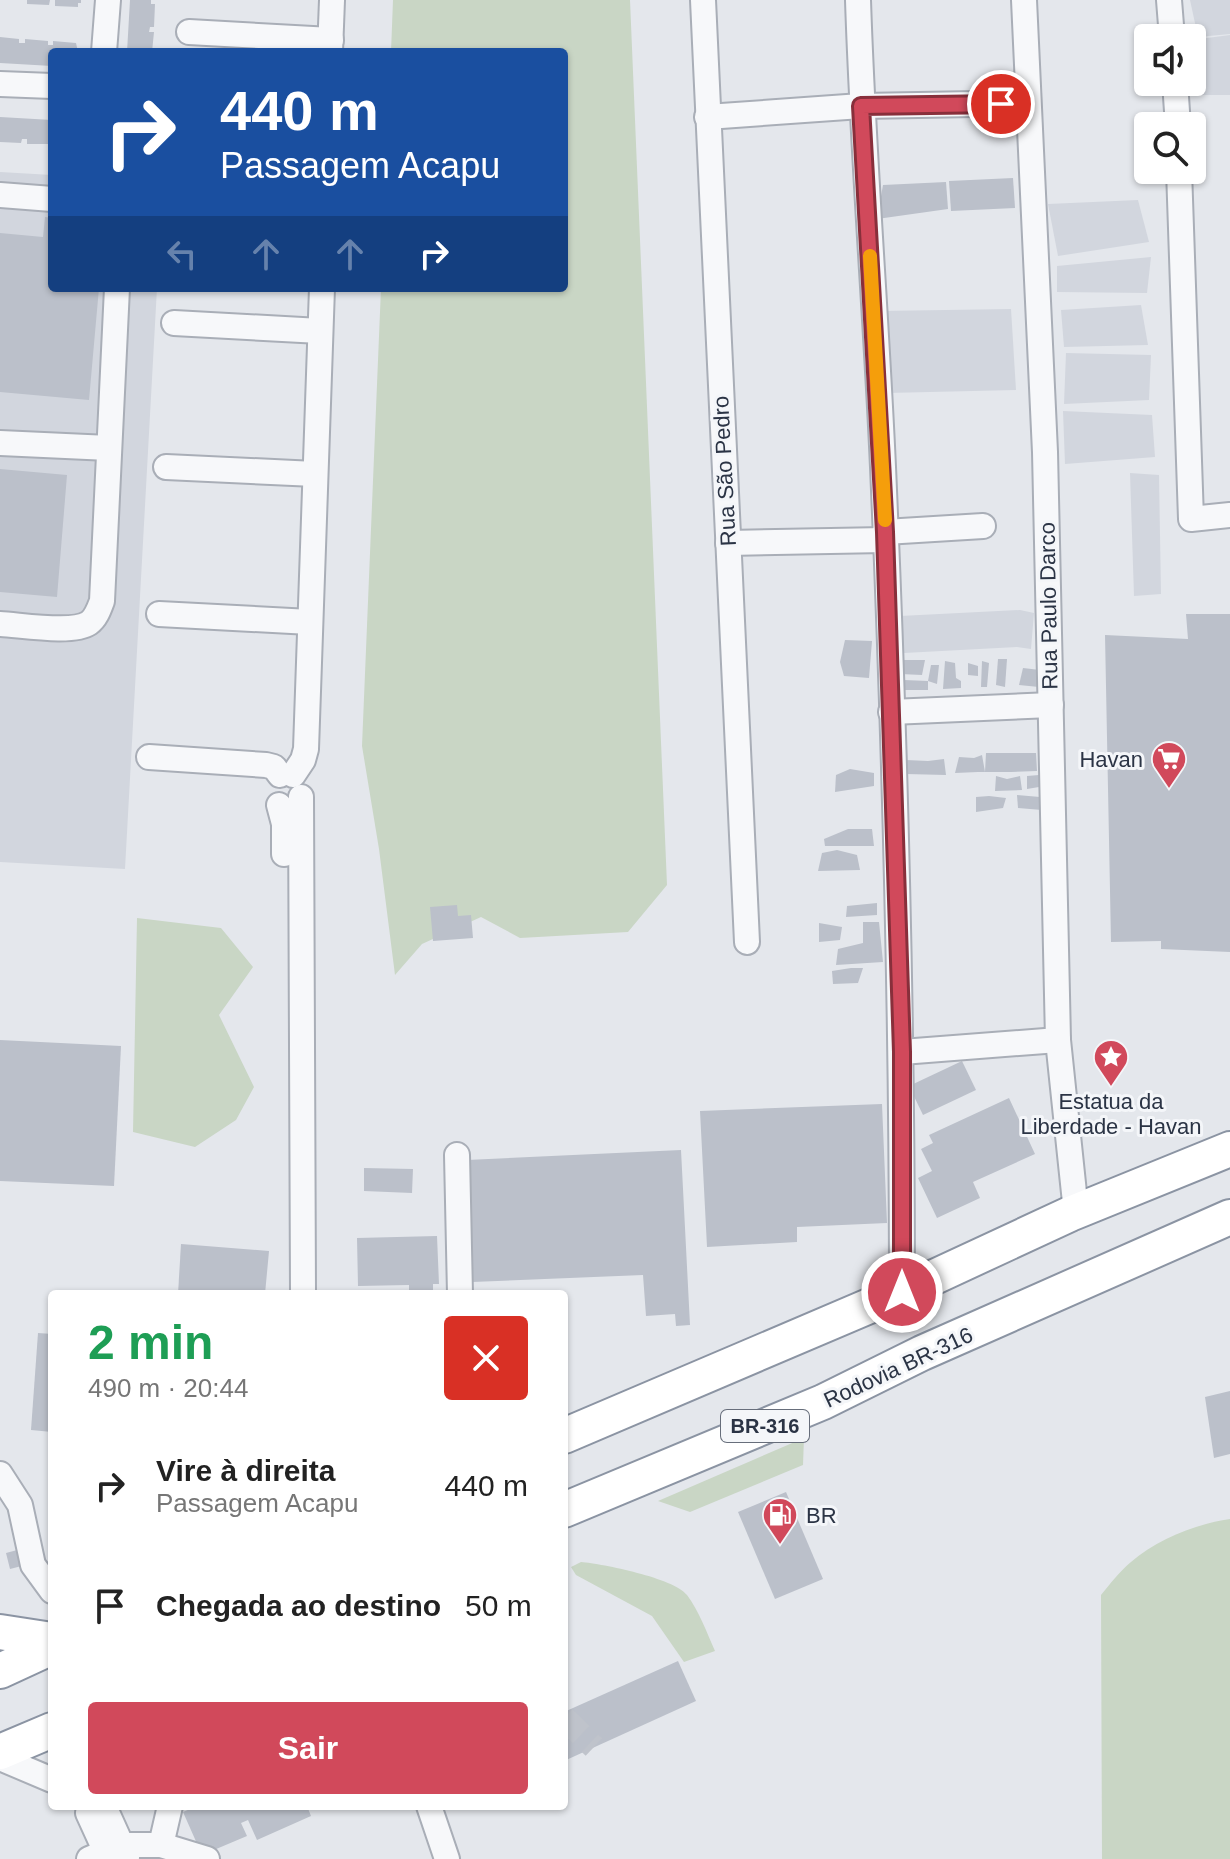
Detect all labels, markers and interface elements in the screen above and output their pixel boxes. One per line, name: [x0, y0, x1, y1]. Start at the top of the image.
map controls: [1134, 24, 1206, 184]
button: sound: [1134, 24, 1206, 96]
pin: [967, 70, 1035, 138]
text: 440 m: [220, 79, 379, 142]
icon: right: [88, 80, 192, 184]
icon: arrive: [979, 82, 1023, 126]
button: search: [1134, 112, 1206, 184]
text: Passagem Acapu: [220, 145, 500, 186]
icon: left: [160, 232, 204, 276]
icon: ahead: [244, 232, 288, 276]
icon: ahead: [328, 232, 372, 276]
icon: right: [412, 232, 456, 276]
street label: Rua São Pedro: [708, 395, 741, 547]
street label: Rua Paulo Darco: [1035, 522, 1062, 690]
supermarket icon: Havan: [1150, 740, 1188, 790]
place label: Havan: [1079, 747, 1143, 772]
place icon: Estatua da Liberdade - Havan: [1092, 1038, 1130, 1088]
place label: Estatua da Liberdade - Havan: [1020, 1089, 1202, 1139]
position arrow: [860, 1250, 944, 1334]
text: 2 min: [88, 1316, 213, 1369]
button: close: [444, 1316, 528, 1400]
street label: Rodovia BR-316: [820, 1322, 977, 1413]
text: 490 m · 20:44: [88, 1373, 248, 1403]
road number: BR-316: [721, 1410, 809, 1442]
text: Vire à direita: [156, 1454, 336, 1487]
icon: right: [88, 1464, 132, 1508]
text: 440 m: [445, 1469, 528, 1502]
text: Passagem Acapu: [156, 1488, 358, 1518]
fuel station icon: BR: [761, 1496, 799, 1546]
place label: BR: [806, 1503, 837, 1528]
icon: arrive: [88, 1584, 132, 1628]
text: Chegada ao destino: [156, 1589, 441, 1622]
text: 50 m: [465, 1589, 532, 1622]
button: Sair: [88, 1702, 528, 1794]

